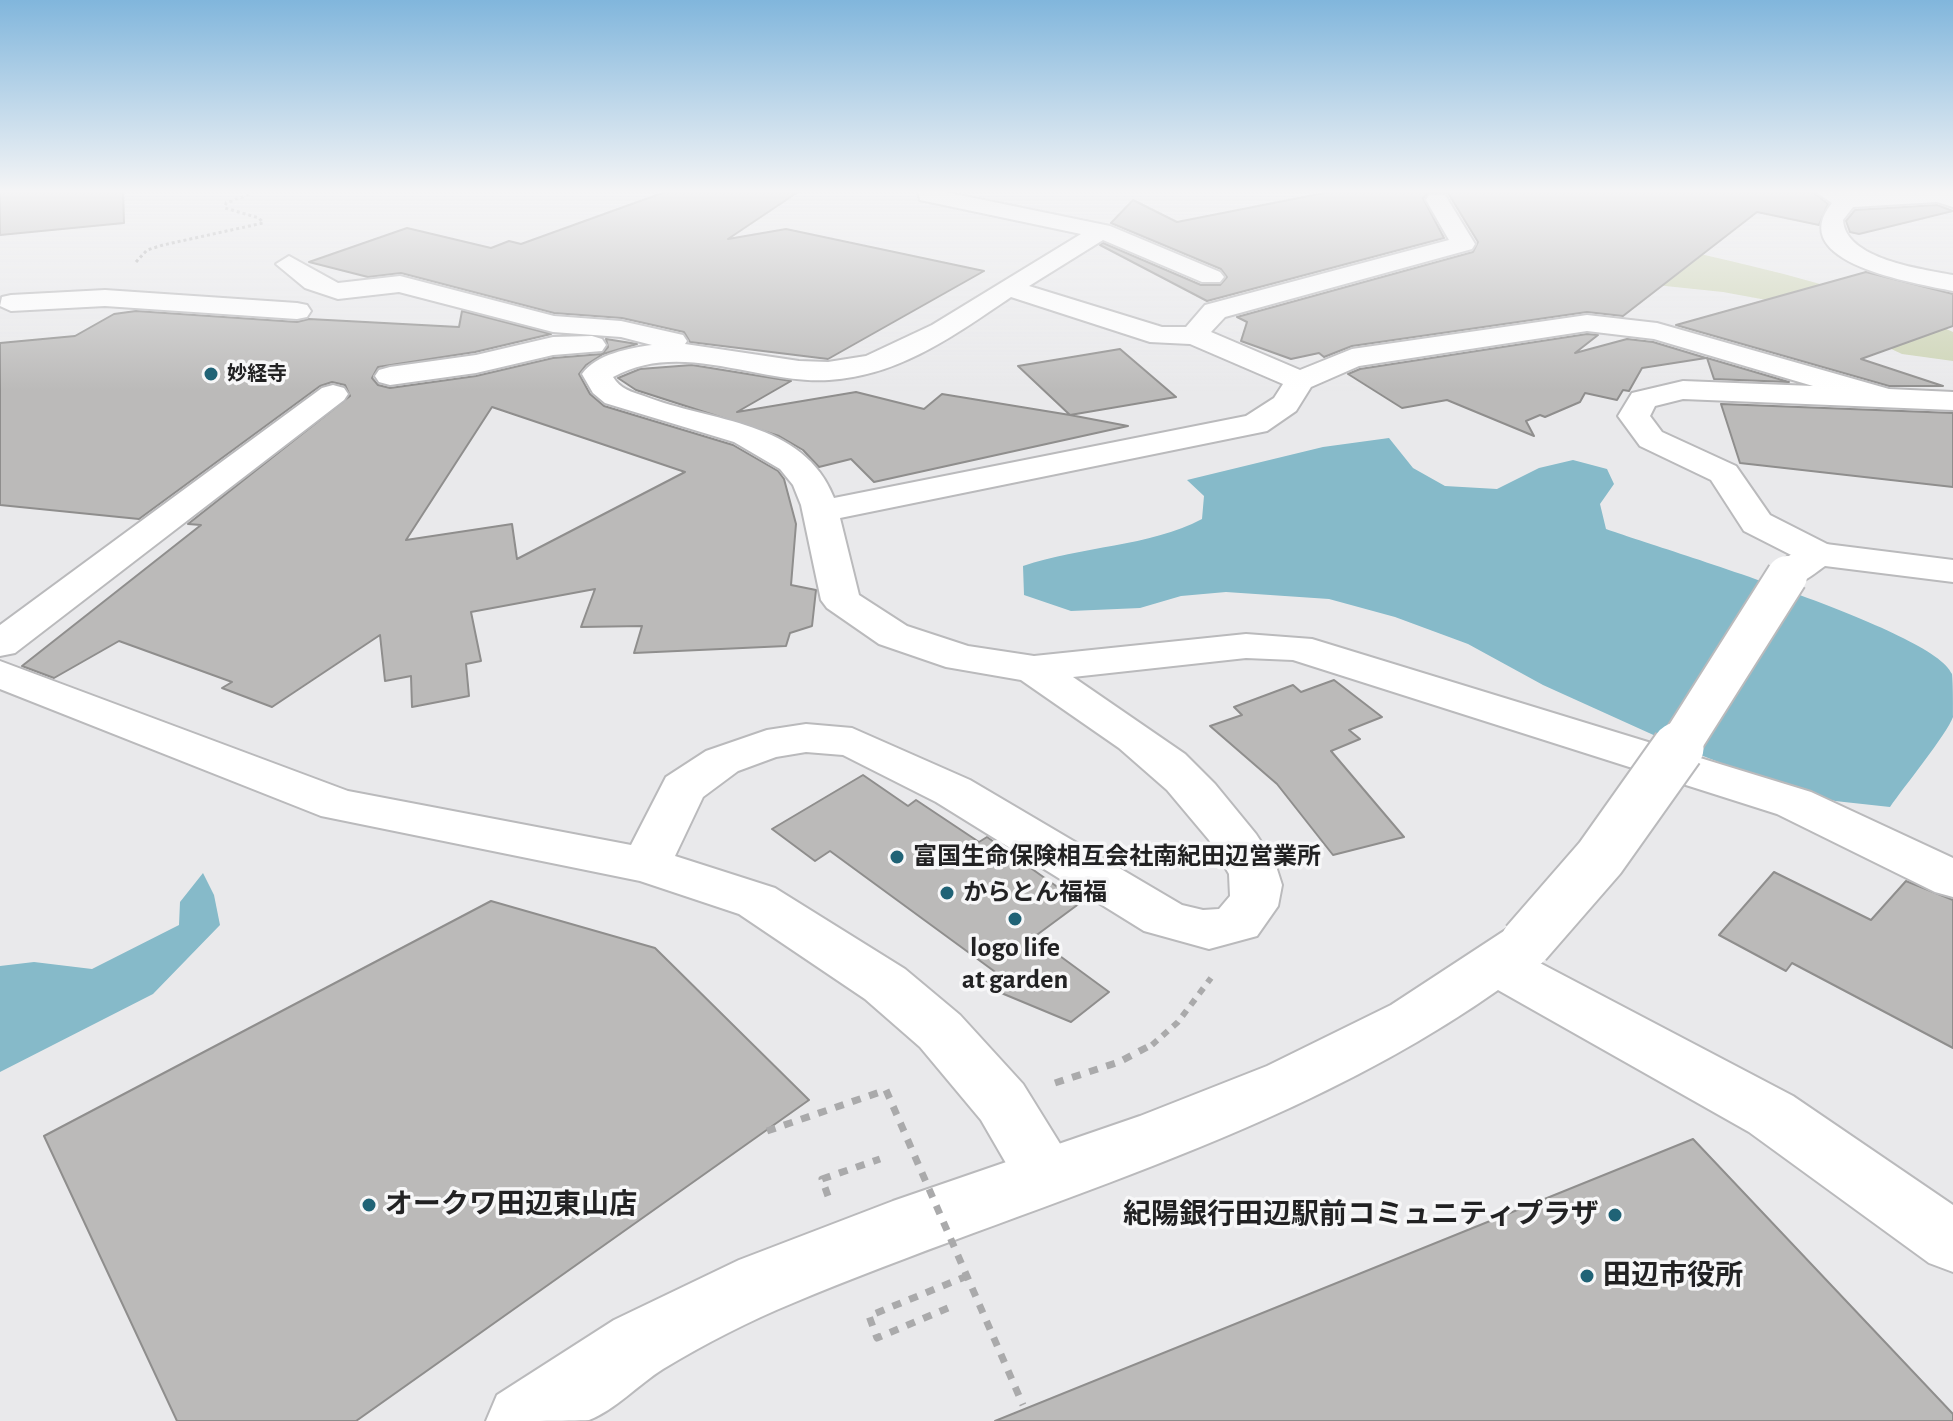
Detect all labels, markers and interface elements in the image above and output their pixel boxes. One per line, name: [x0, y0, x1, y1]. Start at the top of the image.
place label: 妙経寺: [227, 362, 287, 386]
marker: 妙経寺: [202, 365, 220, 383]
place label: 富国生命保険相互会社南紀田辺営業所: [913, 843, 1321, 871]
marker: 富国生命保険相互会社南紀田辺営業所: [888, 848, 906, 866]
place label: からとん福福: [963, 879, 1107, 907]
marker: からとん福福: [938, 884, 956, 902]
marker: logo life at garden: [1006, 910, 1024, 928]
place label: logo life at garden: [962, 931, 1068, 997]
place label: オークワ田辺東山店: [385, 1188, 637, 1222]
marker: オークワ田辺東山店: [360, 1196, 378, 1214]
place label: 紀陽銀行田辺駅前コミュニティプラザ: [1123, 1198, 1599, 1232]
marker: 紀陽銀行田辺駅前コミュニティプラザ: [1606, 1206, 1624, 1224]
place label: 田辺市役所: [1603, 1259, 1743, 1293]
marker: 田辺市役所: [1578, 1267, 1596, 1285]

